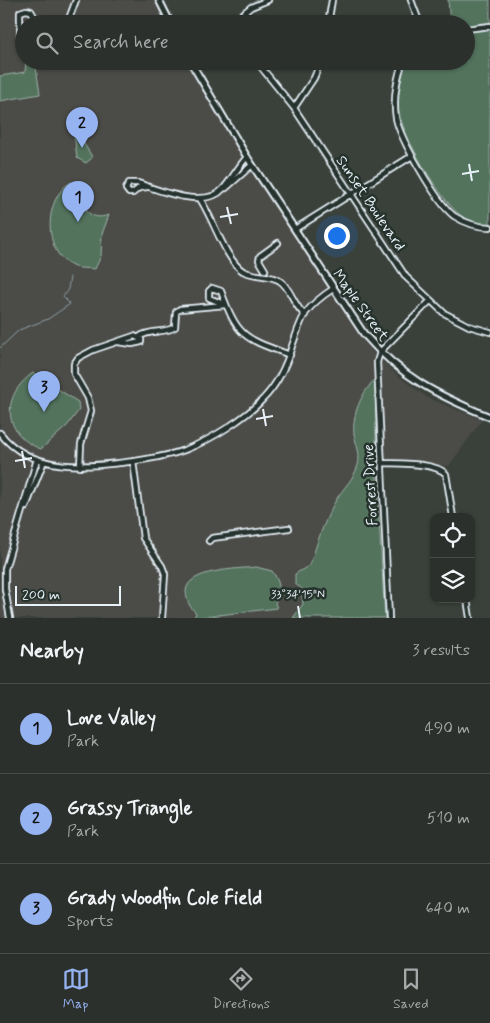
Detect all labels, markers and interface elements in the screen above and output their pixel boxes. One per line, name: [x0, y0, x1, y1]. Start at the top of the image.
search box: [15, 15, 475, 70]
icon: search: [33, 29, 61, 57]
text: Search here: [73, 30, 169, 55]
pin: 2: [66, 107, 98, 148]
street label: Sunset Boulevard: [331, 152, 409, 255]
pin: 1: [62, 181, 94, 222]
your location: [324, 223, 350, 249]
street label: Maple Street: [327, 266, 393, 346]
pin: 3: [28, 371, 60, 412]
street label: Forrest Drive: [359, 443, 383, 526]
map controls: [430, 513, 475, 603]
button: locate: [430, 513, 475, 558]
button: layers: [430, 558, 475, 603]
scale bar: [15, 583, 121, 606]
text: 200 m: [22, 586, 60, 604]
text: 33°34'15"N: [271, 587, 325, 603]
text: Nearby: [20, 637, 84, 665]
text: 3 results: [412, 640, 470, 661]
text: Love Valley: [67, 706, 156, 731]
text: 1: [32, 718, 40, 739]
text: 490 m: [424, 718, 470, 739]
text: Park: [67, 731, 99, 752]
text: Grassy Triangle: [67, 796, 192, 821]
text: 2: [32, 808, 40, 829]
text: 510 m: [427, 808, 470, 829]
text: Park: [67, 821, 99, 842]
text: Grady Woodfin Cole Field: [67, 886, 262, 911]
text: 3: [32, 898, 40, 919]
text: 640 m: [425, 898, 470, 919]
text: Sports: [67, 911, 113, 932]
tab: Map: [62, 965, 90, 1013]
tab: Directions: [213, 965, 270, 1013]
tab: Saved: [393, 965, 428, 1013]

